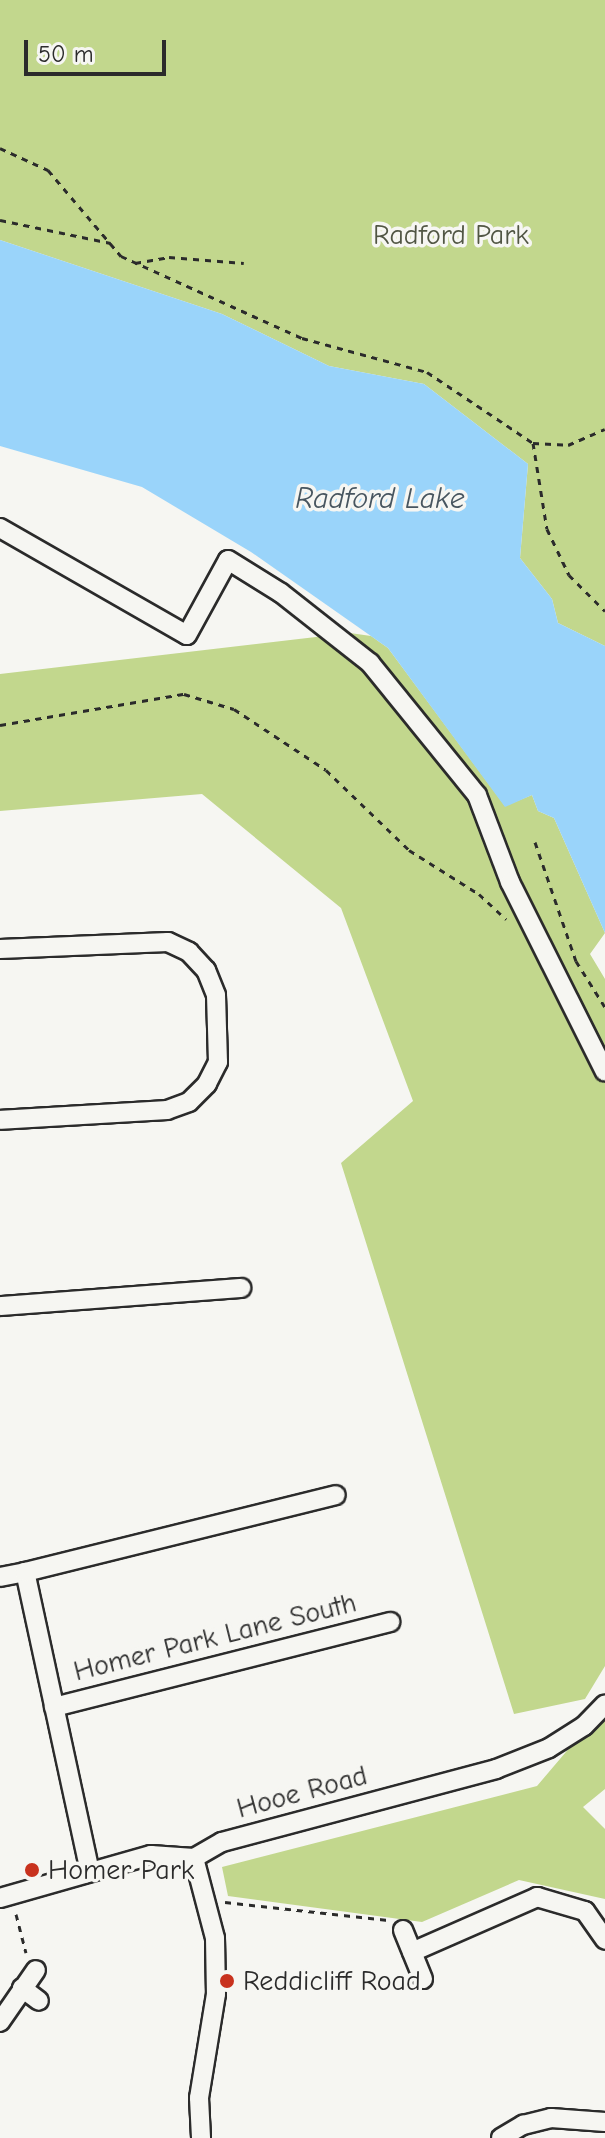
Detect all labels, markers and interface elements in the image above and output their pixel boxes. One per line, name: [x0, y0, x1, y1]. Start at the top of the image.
scale bar: [28, 24, 170, 74]
text: 50 m: [38, 40, 94, 68]
park label: Radford Park: [373, 218, 529, 252]
water label: Radford Lake: [295, 481, 465, 517]
street label: Homer Park Lane South: [70, 1586, 360, 1688]
street label: Hooe Road: [233, 1758, 371, 1826]
place label: Homer Park: [48, 1853, 194, 1887]
marker: Homer Park: [23, 1861, 41, 1879]
place label: Reddicliff Road: [243, 1964, 421, 1998]
marker: Reddicliff Road: [218, 1972, 236, 1990]

